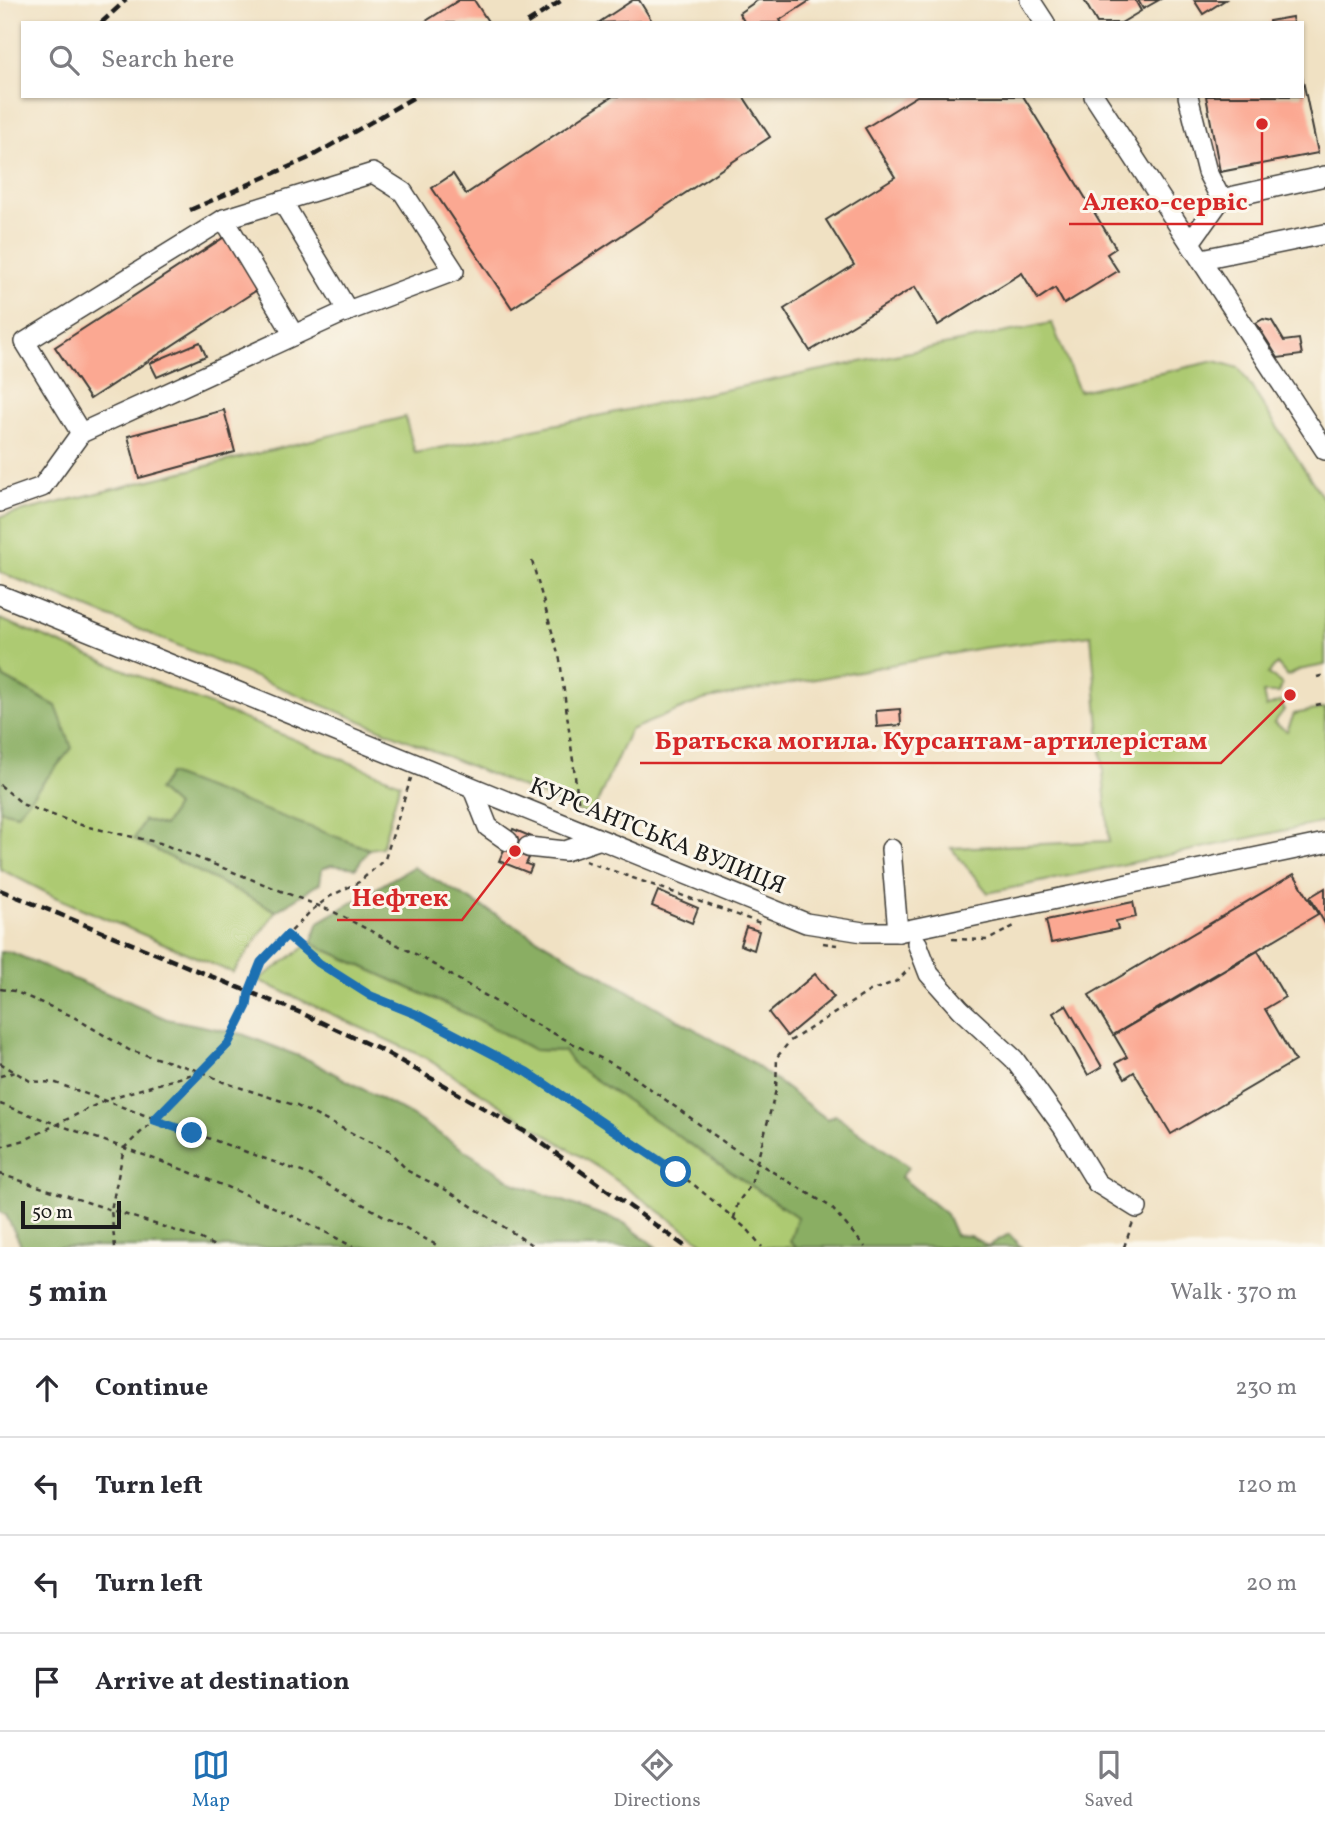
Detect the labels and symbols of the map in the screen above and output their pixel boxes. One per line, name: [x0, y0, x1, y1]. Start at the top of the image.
callout: Алеко-сервіс: [1069, 177, 1262, 224]
text: Алеко-сервіс: [1082, 185, 1248, 221]
callout: Братьска могила. Курсантам-артилерістам: [640, 716, 1221, 763]
text: Братьска могила. Курсантам-артилерістам: [654, 724, 1208, 760]
street label: КУРСАНТСЬКА ВУЛИЦЯ: [524, 770, 790, 904]
callout: Нефтек: [337, 873, 462, 920]
text: Нефтек: [352, 881, 449, 917]
route end: [176, 1117, 207, 1148]
route start: [660, 1156, 691, 1187]
scale bar: [21, 1198, 121, 1230]

